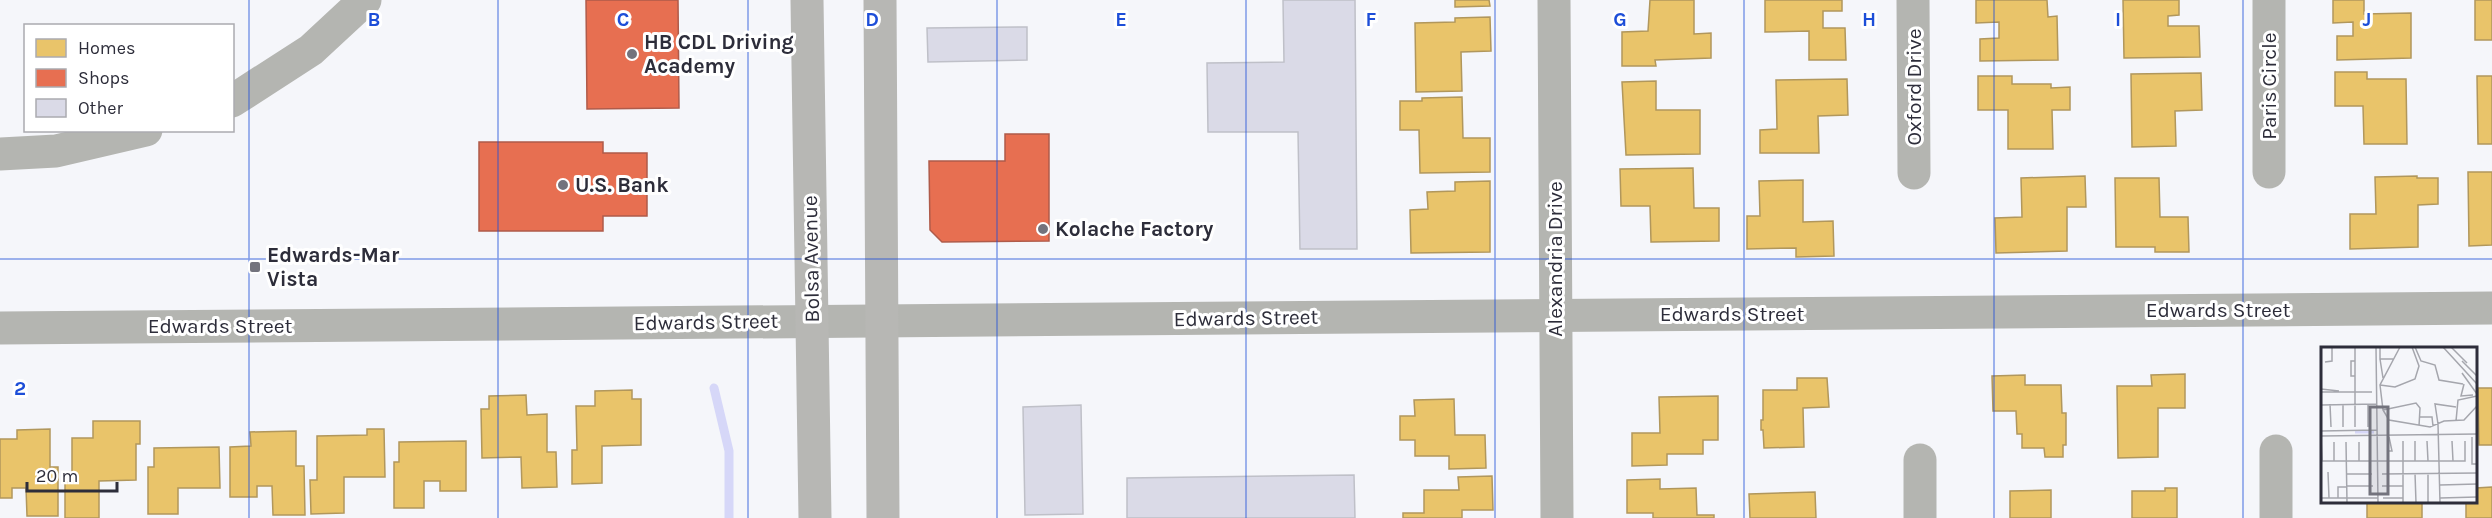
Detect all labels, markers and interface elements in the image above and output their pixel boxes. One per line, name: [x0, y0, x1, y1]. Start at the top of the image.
text: B: [368, 8, 380, 31]
text: C: [617, 8, 629, 31]
text: D: [865, 8, 879, 31]
text: E: [1115, 8, 1127, 31]
text: F: [1366, 8, 1377, 31]
text: G: [1613, 8, 1627, 31]
text: H: [1862, 8, 1876, 31]
text: I: [2115, 8, 2121, 31]
text: J: [2363, 8, 2371, 31]
legend: [24, 24, 234, 132]
street label: Oxford Drive: [1902, 28, 1926, 146]
place label: HB CDL Driving Academy: [644, 30, 794, 78]
street label: Paris Circle: [2257, 32, 2281, 140]
text: Homes: [78, 37, 135, 59]
marker: HB CDL Driving Academy: [625, 47, 639, 61]
text: Shops: [78, 67, 130, 89]
text: Other: [78, 97, 123, 119]
place label: U.S. Bank: [575, 173, 669, 197]
marker: U.S. Bank: [556, 178, 570, 192]
street label: Alexandria Drive: [1543, 181, 1567, 337]
street label: Bolsa Avenue: [798, 195, 824, 323]
place label: Kolache Factory: [1055, 217, 1214, 241]
marker: Kolache Factory: [1036, 222, 1050, 236]
place label: Edwards-Mar Vista: [267, 243, 400, 291]
marker: Edwards-Mar Vista: [248, 260, 262, 274]
street label: Edwards Street: [2146, 298, 2290, 322]
street label: Edwards Street: [1660, 302, 1804, 326]
street label: Edwards Street: [1173, 305, 1319, 331]
street label: Edwards Street: [633, 309, 779, 335]
street label: Edwards Street: [148, 314, 292, 338]
inset map: [2321, 347, 2477, 503]
text: 2: [14, 377, 26, 400]
scale bar: [27, 455, 117, 493]
text: 20 m: [36, 465, 78, 487]

